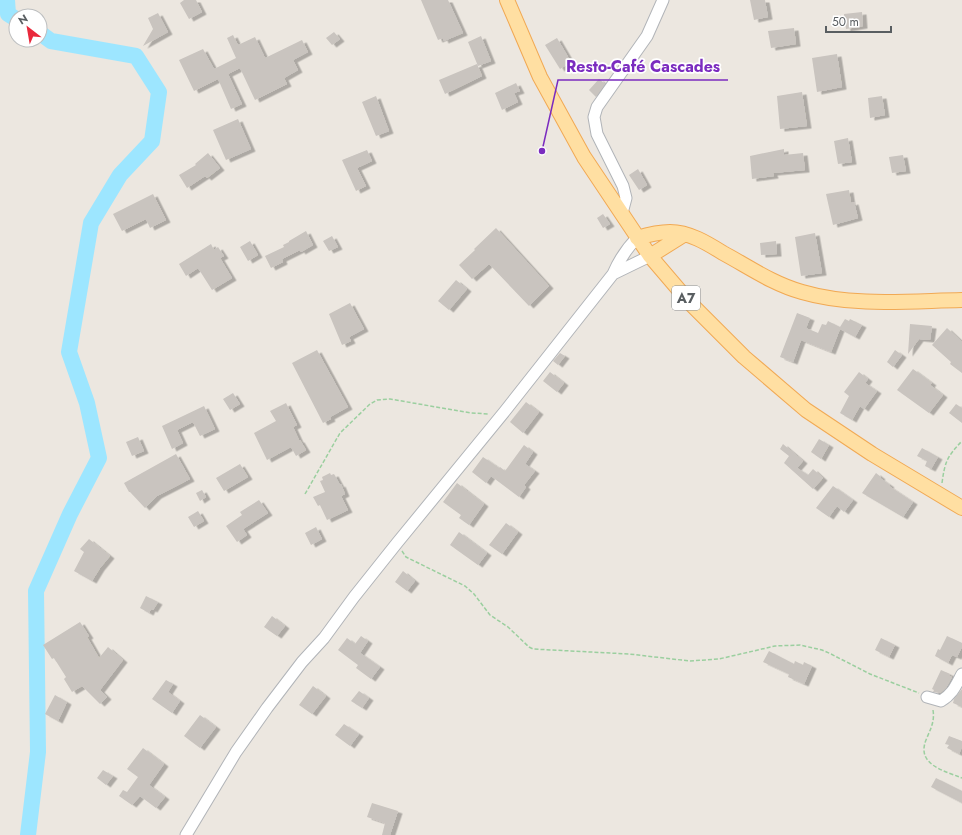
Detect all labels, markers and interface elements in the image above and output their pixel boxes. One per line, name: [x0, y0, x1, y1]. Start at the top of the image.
north arrow: [8, 8, 48, 48]
scale bar: [826, 8, 891, 34]
text: N: [15, 10, 31, 29]
text: 50 m: [832, 13, 859, 31]
callout: Resto-Café Cascades: [558, 52, 728, 80]
text: Resto-Café Cascades: [566, 55, 720, 78]
road number: A7: [672, 286, 700, 310]

